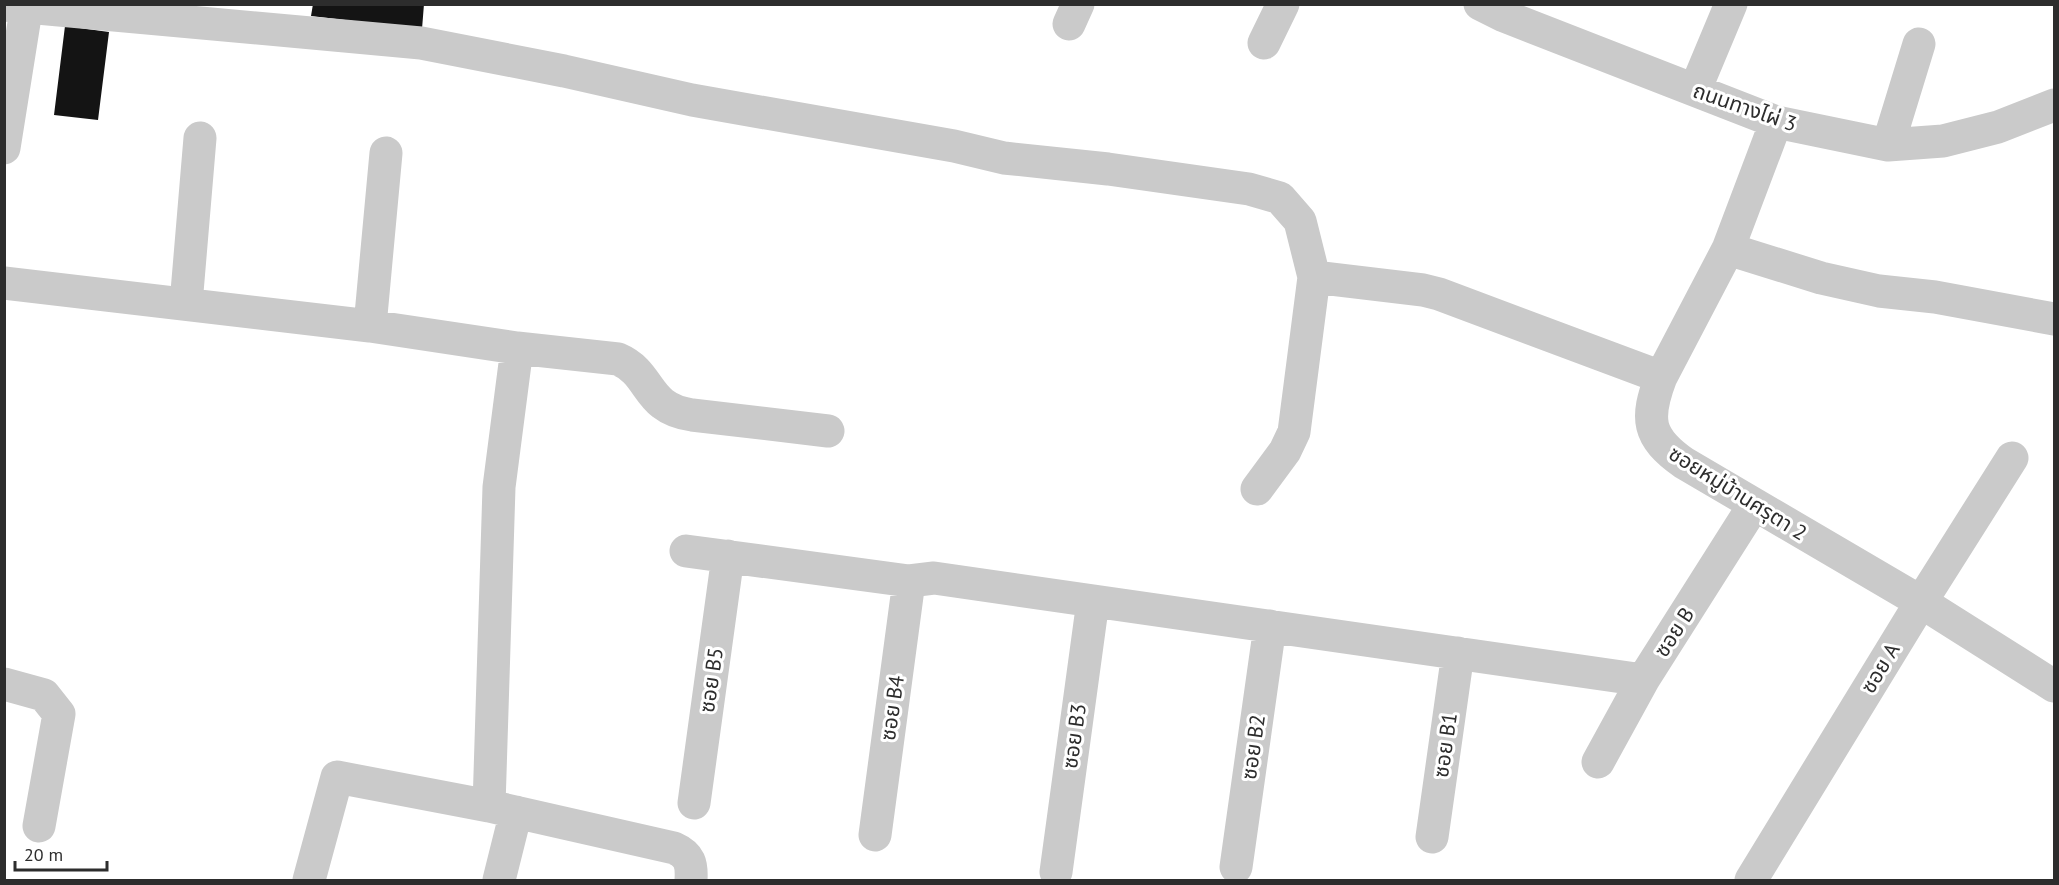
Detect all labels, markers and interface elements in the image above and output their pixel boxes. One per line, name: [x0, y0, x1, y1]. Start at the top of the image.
street label: ถนนทางไผ่ 3: [1690, 77, 1800, 137]
street label: ซอยหมู่บ้านศรุตา 2: [1664, 440, 1812, 546]
street label: ซอย B: [1648, 602, 1700, 662]
street label: ซอย A: [1854, 637, 1906, 698]
street label: ซอย B5: [693, 646, 729, 714]
street label: ซอย B4: [874, 674, 910, 742]
street label: ซอย B3: [1056, 702, 1092, 770]
street label: ซอย B1: [1427, 711, 1463, 779]
street label: ซอย B2: [1235, 713, 1271, 781]
scale bar: [15, 834, 106, 872]
text: 20 m: [24, 843, 63, 866]

